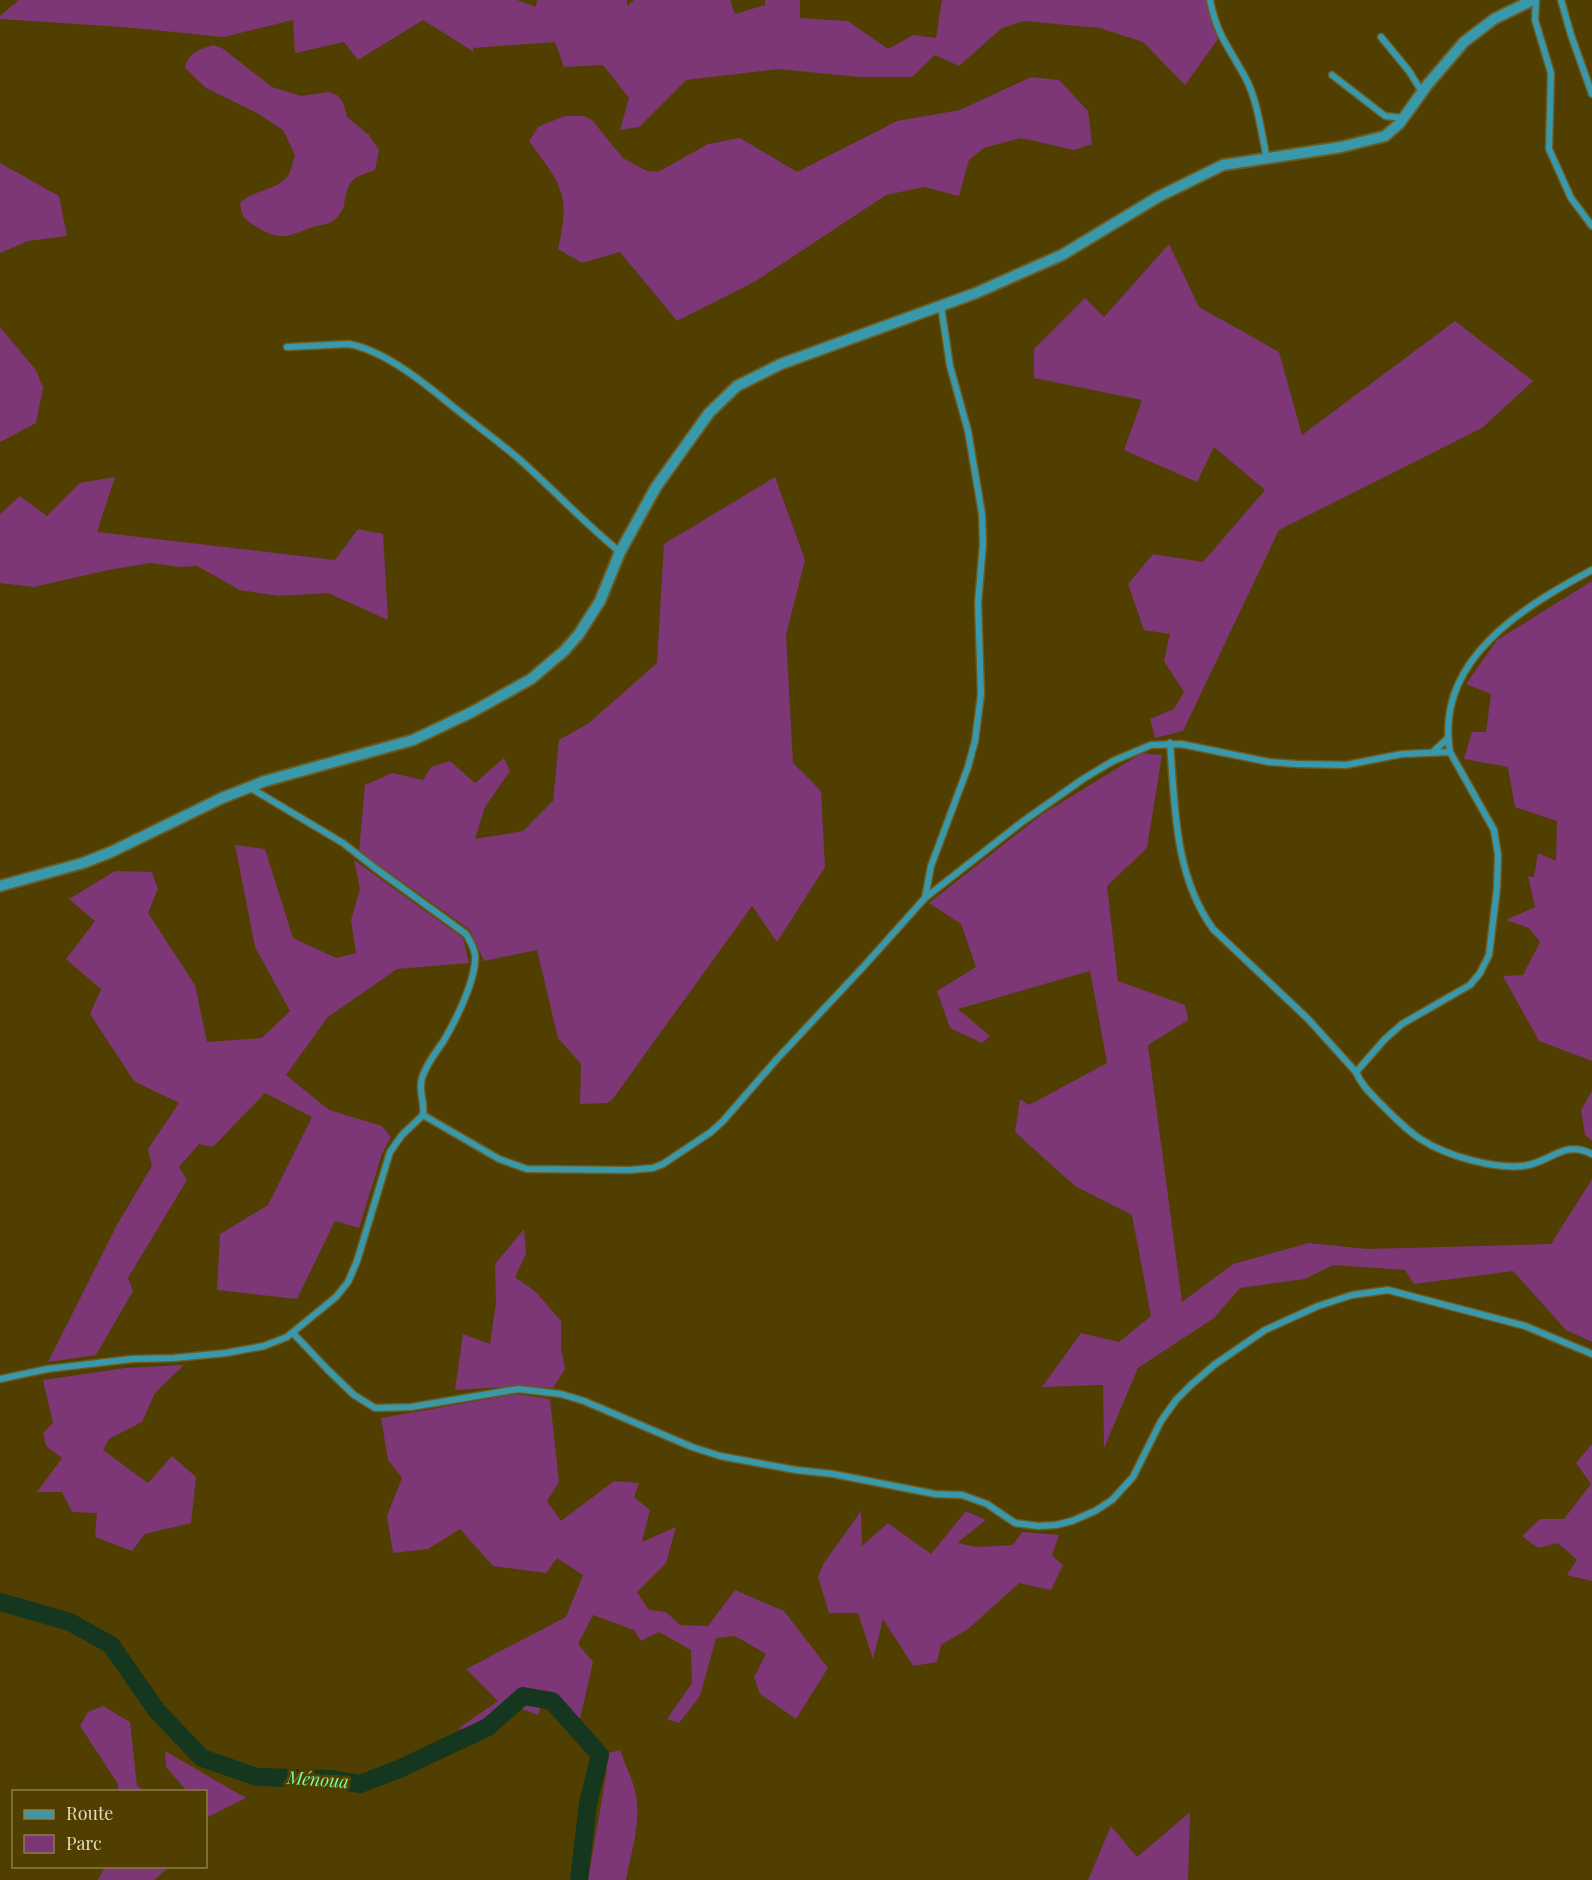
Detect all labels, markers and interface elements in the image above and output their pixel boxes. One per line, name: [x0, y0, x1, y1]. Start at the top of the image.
water label: Ménoua: [285, 1765, 350, 1793]
legend: [12, 1790, 207, 1868]
text: Route: [66, 1801, 113, 1825]
text: Parc: [66, 1831, 102, 1855]

